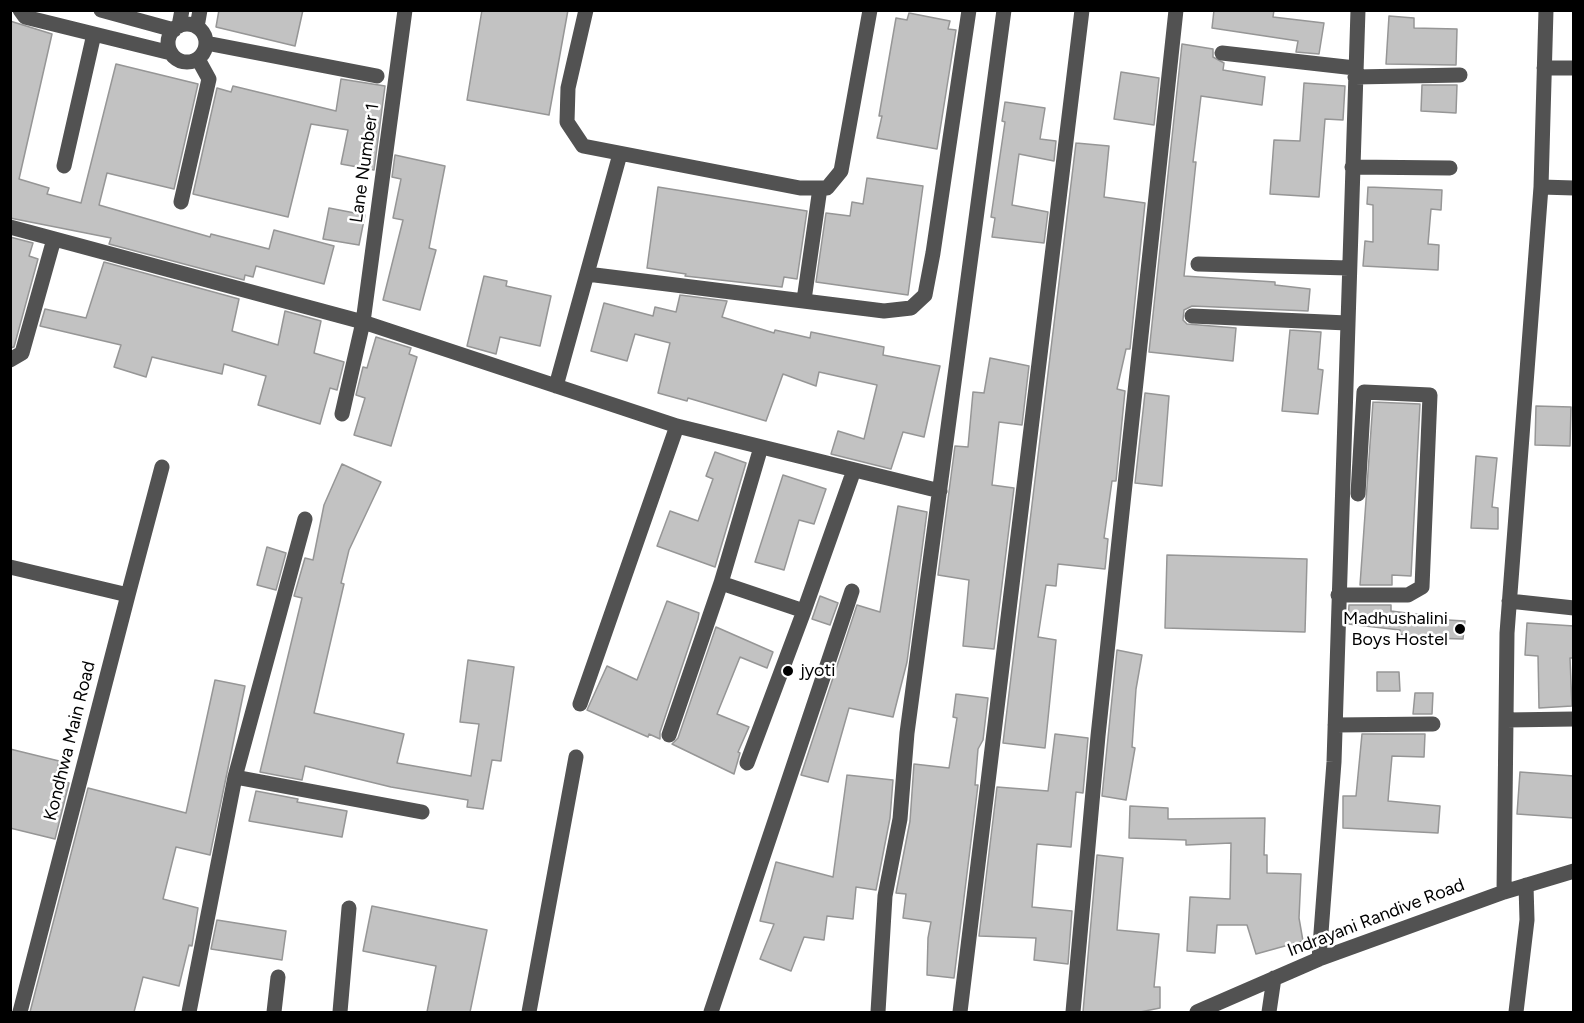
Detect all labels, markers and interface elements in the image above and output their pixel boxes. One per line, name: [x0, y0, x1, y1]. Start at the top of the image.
street label: Lane Number 1: [346, 102, 384, 224]
place label: Madhushalini Boys Hostel: [1343, 608, 1448, 650]
marker: Madhushalini Boys Hostel: [1453, 622, 1467, 636]
street label: Kondhwa Main Road: [40, 659, 100, 823]
place label: jyoti: [800, 660, 836, 682]
marker: jyoti: [781, 664, 795, 678]
street label: Indrayani Randive Road: [1284, 874, 1468, 962]

